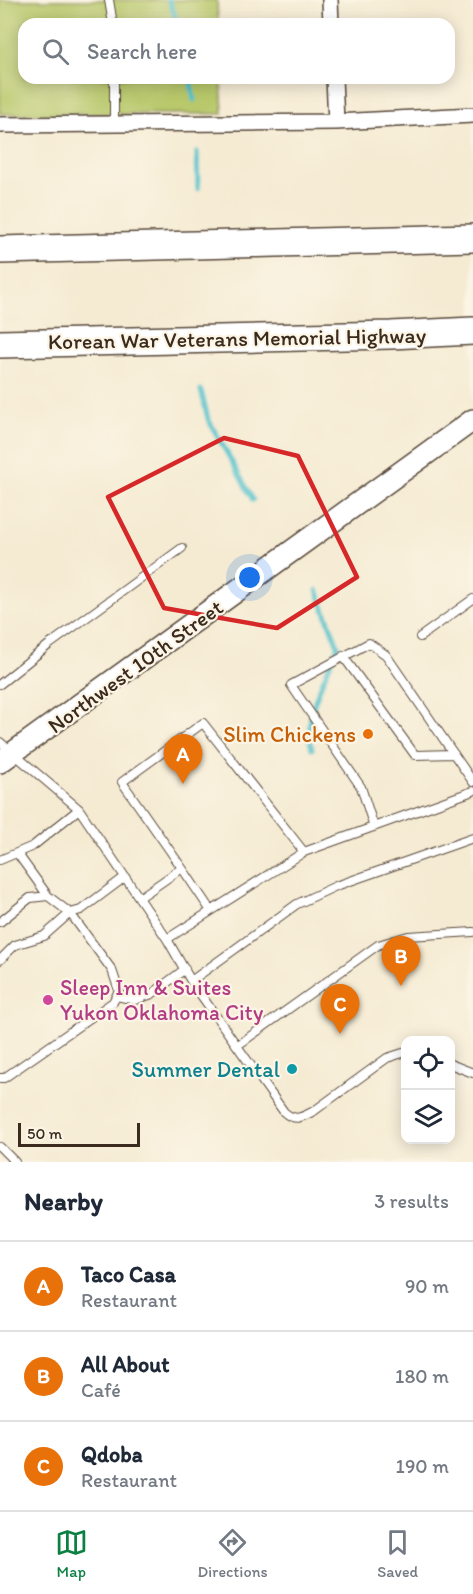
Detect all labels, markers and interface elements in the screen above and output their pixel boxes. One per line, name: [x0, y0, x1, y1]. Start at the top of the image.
search box: [18, 18, 455, 84]
icon: search: [39, 35, 72, 68]
text: Search here: [87, 38, 197, 65]
street label: Korean War Veterans Memorial Highway: [48, 322, 427, 355]
your location: [235, 563, 264, 592]
street label: Northwest 10th Street: [42, 594, 228, 739]
place label: Slim Chickens: [223, 721, 356, 748]
marker: Slim Chickens: [361, 727, 375, 741]
pin: A: [164, 734, 202, 784]
pin: B: [382, 936, 420, 986]
place label: Sleep Inn & Suites Yukon Oklahoma City: [60, 974, 264, 1026]
pin: C: [320, 984, 360, 1034]
marker: Sleep Inn & Suites Yukon Oklahoma City: [41, 993, 55, 1007]
map controls: [401, 1036, 455, 1144]
button: locate: [401, 1036, 455, 1090]
place label: Summer Dental: [132, 1056, 280, 1083]
marker: Summer Dental: [285, 1062, 299, 1076]
button: layers: [401, 1090, 455, 1144]
scale bar: [18, 1120, 140, 1148]
text: 50 m: [27, 1124, 62, 1143]
text: Nearby: [24, 1185, 103, 1217]
text: 3 results: [374, 1189, 449, 1213]
text: Taco Casa: [81, 1261, 176, 1288]
text: A: [37, 1274, 50, 1298]
text: 90 m: [405, 1274, 449, 1298]
text: Restaurant: [81, 1288, 177, 1312]
text: All About: [81, 1351, 170, 1378]
text: B: [37, 1364, 50, 1388]
text: 180 m: [395, 1364, 449, 1388]
text: Café: [81, 1378, 121, 1402]
text: Qdoba: [81, 1441, 143, 1468]
text: C: [37, 1454, 50, 1478]
text: 190 m: [396, 1454, 449, 1478]
text: Restaurant: [81, 1468, 177, 1492]
tab: Map: [55, 1526, 88, 1581]
tab: Directions: [197, 1526, 268, 1581]
tab: Saved: [377, 1526, 418, 1581]

